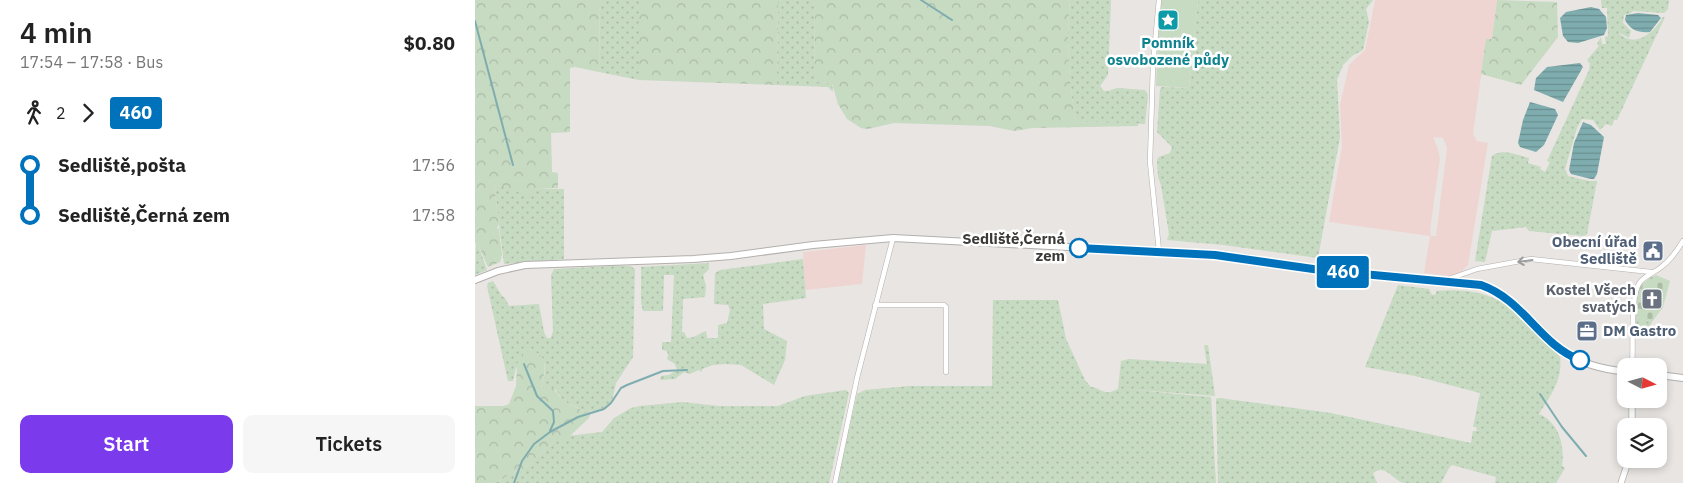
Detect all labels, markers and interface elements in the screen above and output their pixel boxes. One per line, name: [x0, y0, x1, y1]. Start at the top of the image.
place icon: Pomník osvobozené půdy: [1156, 8, 1180, 32]
text: 4 min: [20, 14, 92, 51]
text: $0.80: [403, 31, 455, 55]
place label: Pomník osvobozené půdy: [1107, 33, 1229, 69]
text: 17:54 – 17:58 · Bus: [20, 52, 163, 72]
icon: walk: [20, 99, 48, 127]
icon: forward: [74, 99, 102, 127]
text: 460: [120, 101, 152, 124]
text: 2: [56, 103, 66, 123]
text: Sedliště,pošta: [58, 153, 186, 177]
text: 17:56: [412, 155, 455, 175]
text: Sedliště,Černá zem: [58, 203, 230, 227]
text: 17:58: [412, 205, 455, 225]
place label: Sedliště,Černá zem: [962, 229, 1065, 265]
place label: Obecní úřad Sedliště: [1552, 232, 1637, 268]
marker: Sedliště,Černá zem: [1069, 238, 1089, 258]
public building icon: Obecní úřad Sedliště: [1641, 239, 1665, 263]
line badge: 460: [1314, 256, 1372, 288]
one-way arrow: [1518, 256, 1534, 266]
text: 460: [1327, 260, 1359, 283]
place label: Kostel Všech svatých: [1546, 280, 1636, 316]
church icon: Kostel Všech svatých: [1640, 287, 1664, 311]
office icon: DM Gastro: [1575, 319, 1599, 343]
place label: DM Gastro: [1603, 321, 1676, 340]
unlabelled marker: [1570, 350, 1590, 370]
north arrow: [1617, 358, 1667, 408]
map controls: [1617, 358, 1667, 468]
button: Start: [20, 415, 233, 473]
button: Tickets: [243, 415, 455, 473]
button: layers: [1617, 418, 1667, 468]

